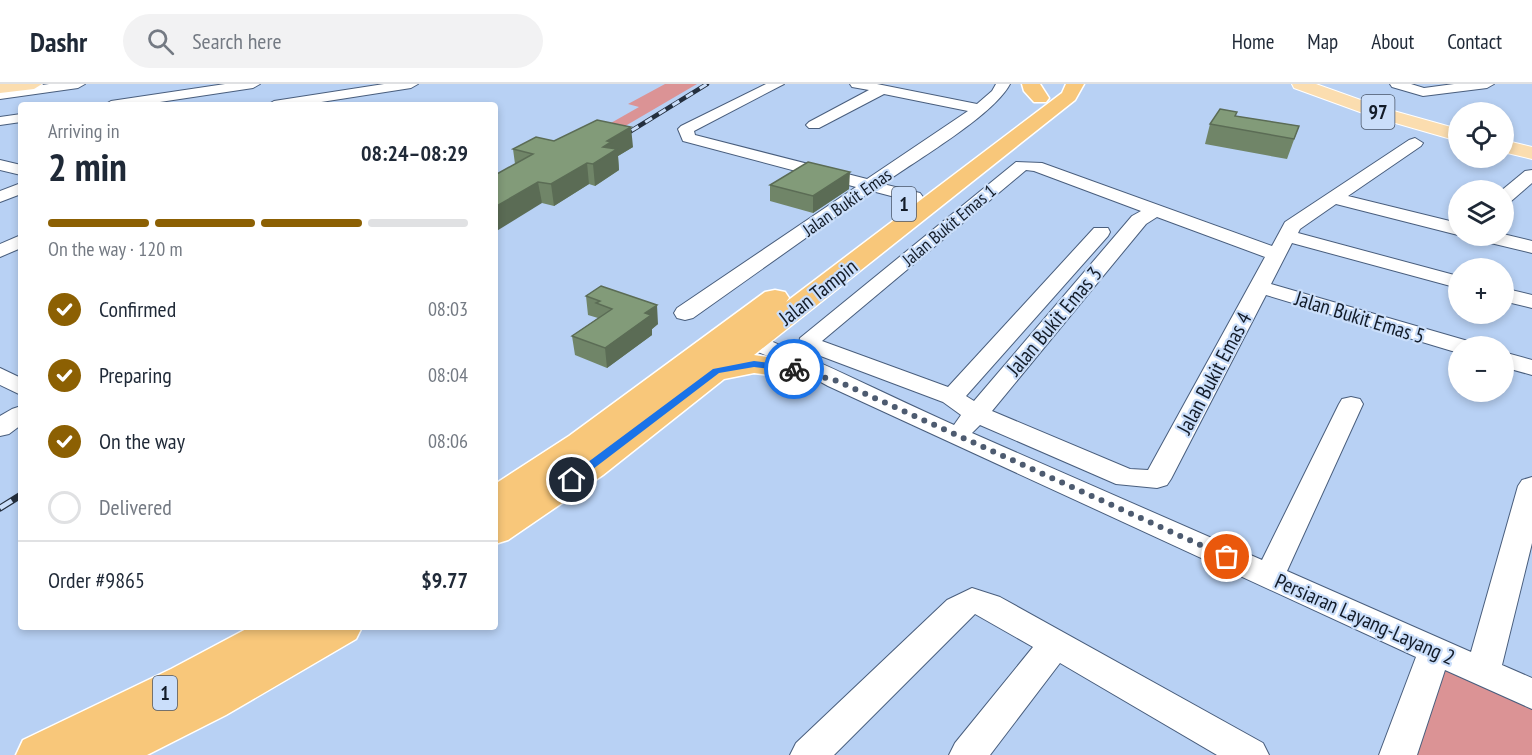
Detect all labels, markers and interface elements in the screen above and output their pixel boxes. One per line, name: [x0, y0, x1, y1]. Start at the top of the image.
search box: [123, 14, 543, 68]
text: Dashr: [30, 23, 87, 60]
icon: search: [144, 25, 177, 58]
text: Search here: [192, 27, 282, 55]
text: Home: [1232, 28, 1274, 55]
text: Map: [1307, 28, 1338, 55]
text: About: [1371, 28, 1414, 55]
text: Contact: [1447, 28, 1502, 55]
road number: 97: [1362, 95, 1394, 129]
map controls: [1448, 102, 1514, 402]
button: locate: [1448, 102, 1514, 168]
text: Arriving in: [48, 118, 120, 144]
text: 08:24–08:29: [361, 139, 468, 167]
text: 2 min: [48, 141, 127, 192]
street label: Jalan Bukit Emas: [797, 163, 896, 242]
street label: Jalan Bukit Emas 1: [897, 179, 1001, 271]
button: layers: [1448, 180, 1514, 246]
road number: 1: [892, 187, 916, 221]
text: On the way · 120 m: [48, 236, 183, 262]
street label: Jalan Tampin: [772, 253, 863, 332]
button: +: [1448, 258, 1514, 324]
street label: Jalan Bukit Emas 3: [1000, 261, 1108, 382]
street label: Jalan Bukit Emas 5: [1291, 284, 1428, 350]
icon: check: [48, 293, 81, 326]
text: Confirmed: [99, 295, 176, 323]
text: 08:03: [428, 296, 468, 322]
street label: Jalan Bukit Emas 4: [1170, 307, 1258, 440]
button: −: [1448, 336, 1514, 402]
courier: [764, 339, 824, 399]
icon: bike: [778, 353, 811, 386]
icon: check: [48, 359, 81, 392]
text: Preparing: [99, 361, 172, 389]
text: 08:04: [428, 362, 468, 388]
icon: check: [48, 425, 81, 458]
text: On the way: [99, 427, 185, 455]
text: 08:06: [428, 428, 468, 454]
pin: [546, 454, 597, 505]
icon: home: [555, 463, 588, 496]
text: Delivered: [99, 493, 172, 521]
pin: [1201, 531, 1252, 582]
icon: bag: [1210, 540, 1243, 573]
text: Order #9865: [48, 566, 145, 594]
text: $9.77: [421, 566, 468, 594]
street label: Persiaran Layang-Layang 2: [1271, 567, 1459, 671]
road number: 1: [153, 676, 177, 710]

